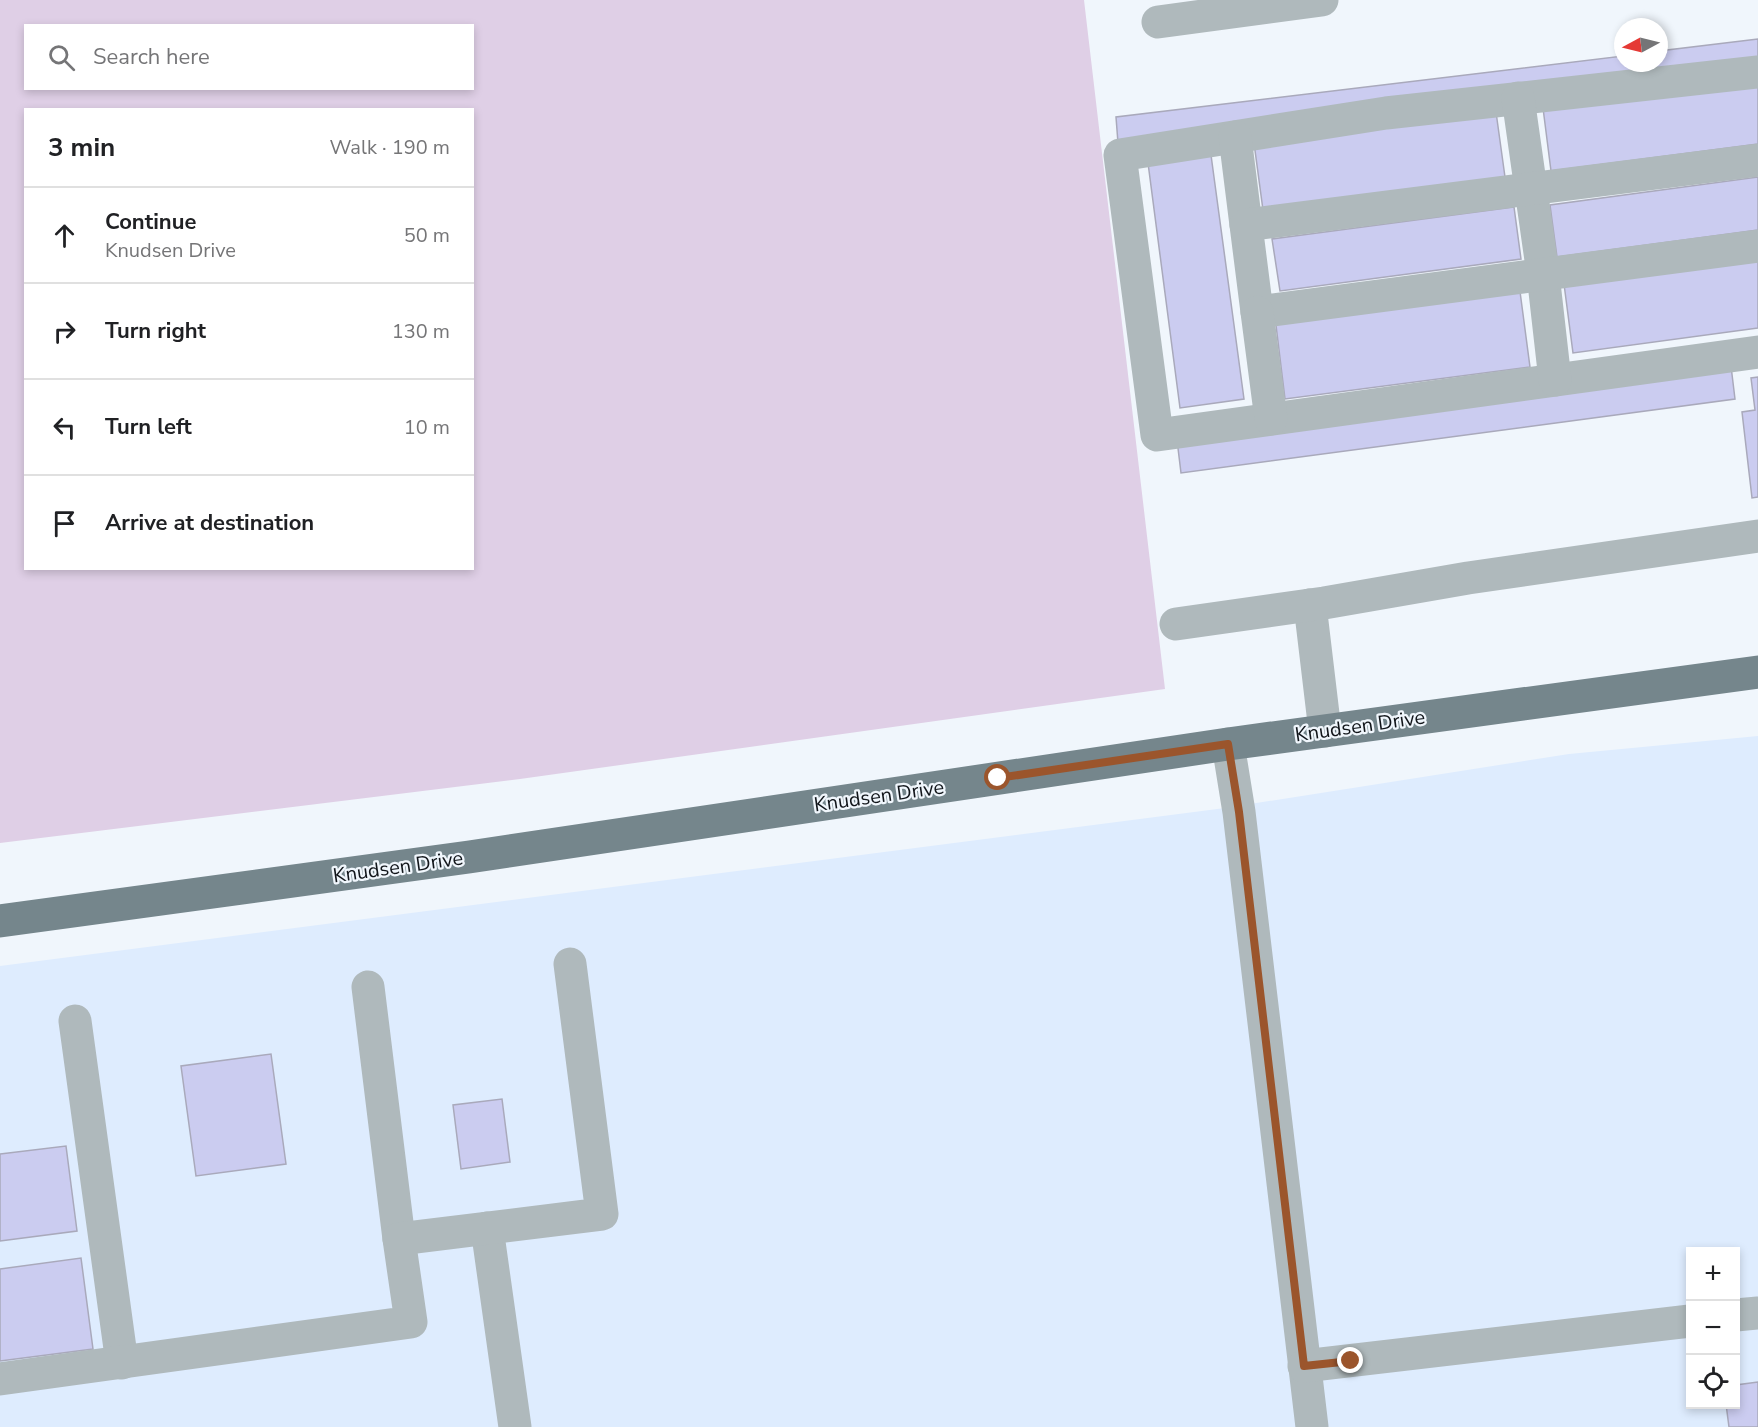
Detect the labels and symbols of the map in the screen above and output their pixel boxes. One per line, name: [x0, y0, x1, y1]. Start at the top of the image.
north arrow: [1614, 18, 1668, 72]
street label: Knudsen Drive: [1293, 704, 1427, 748]
route start: [984, 764, 1010, 790]
street label: Knudsen Drive: [812, 774, 946, 818]
street label: Knudsen Drive: [331, 845, 465, 889]
route end: [1337, 1347, 1363, 1373]

